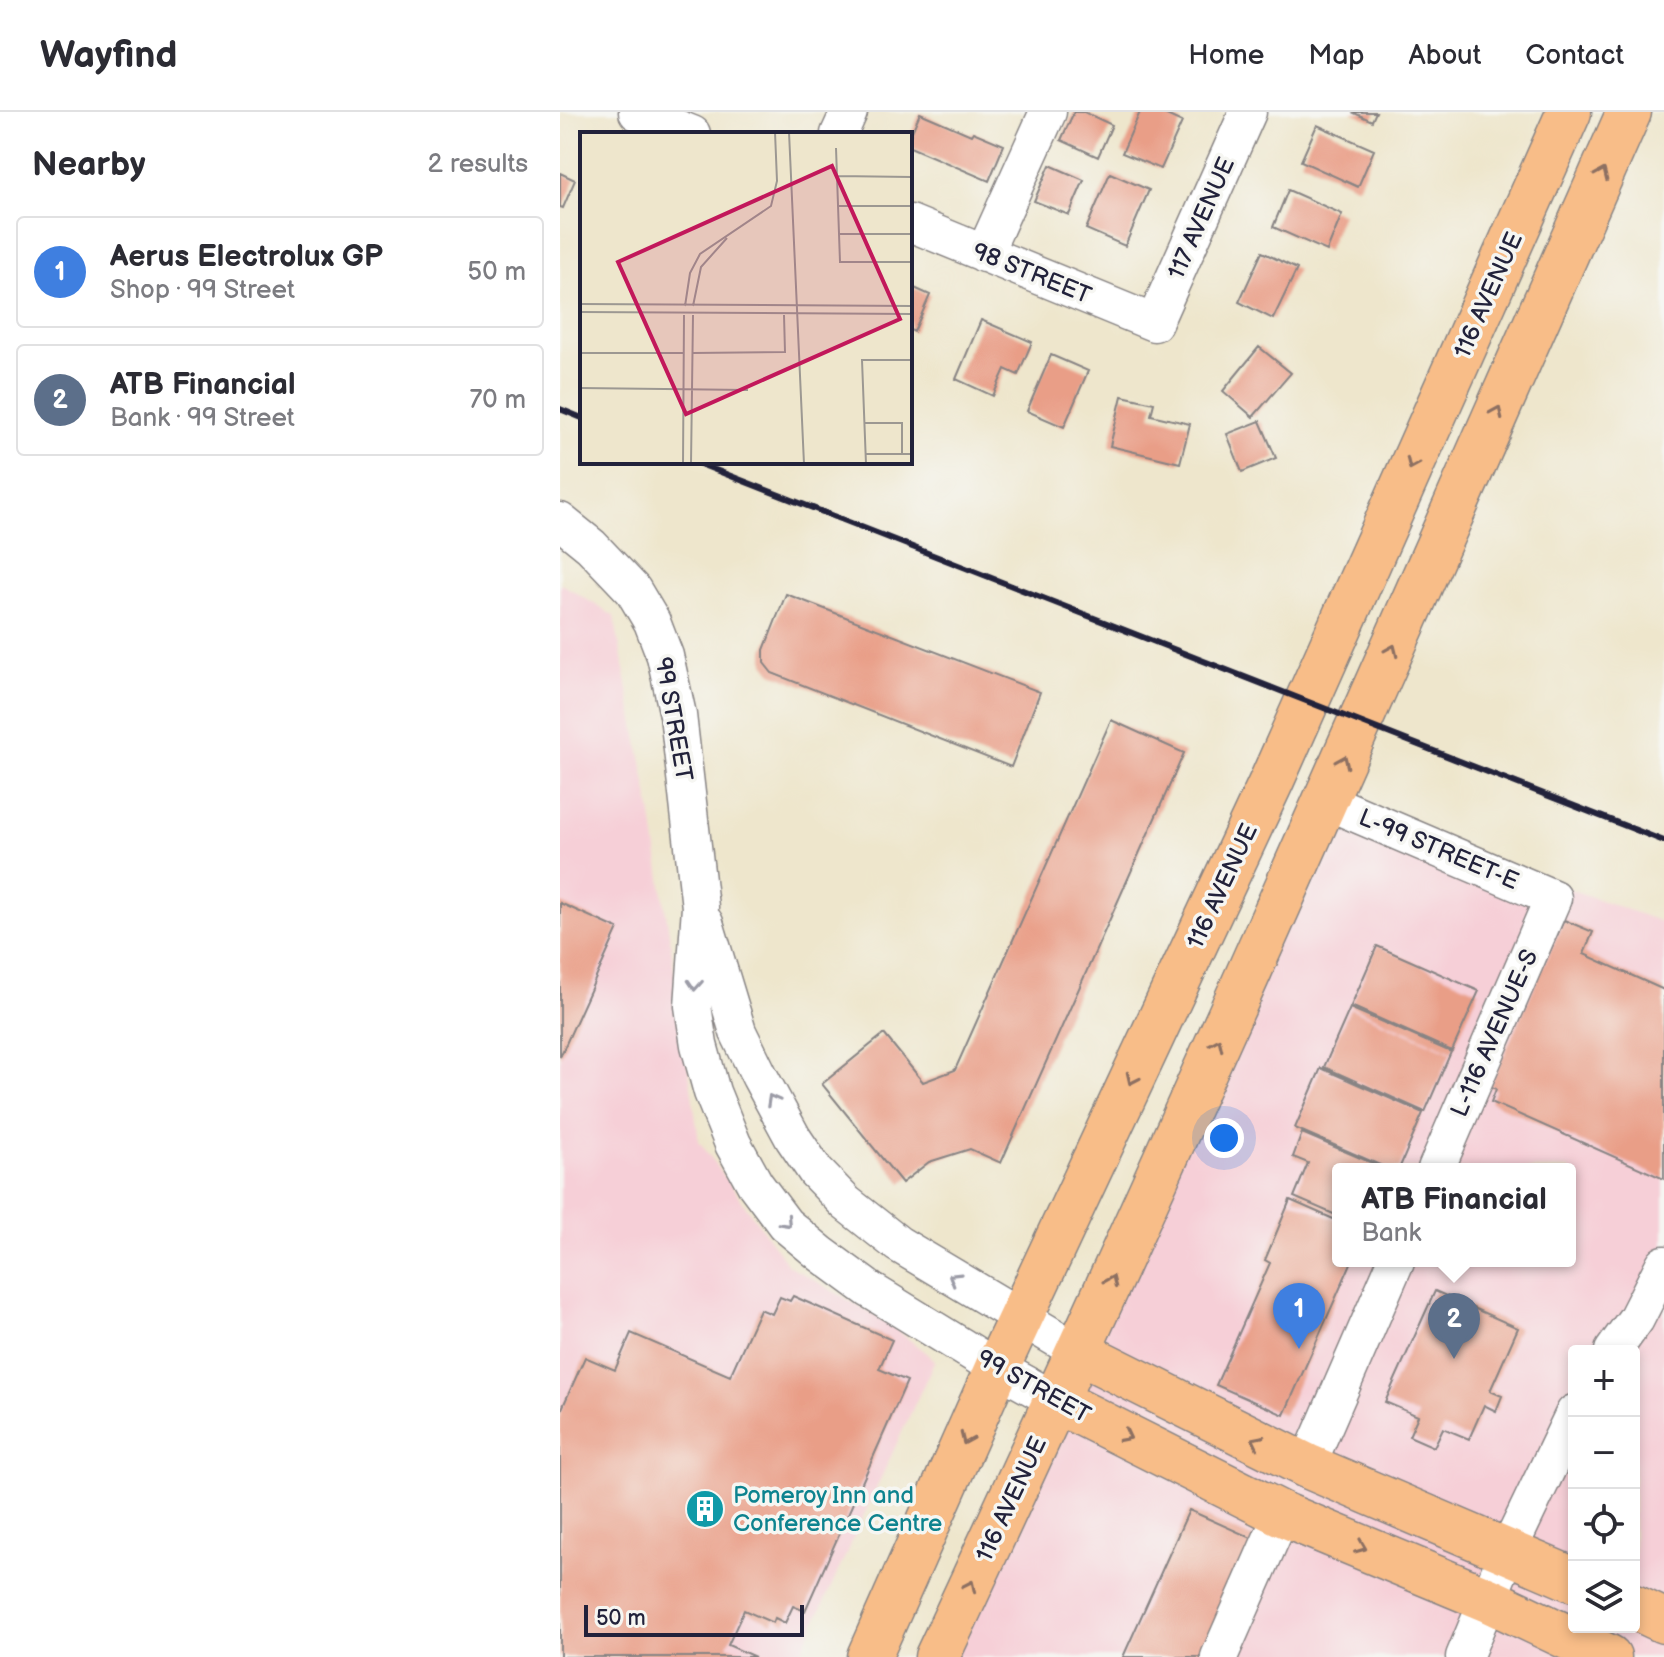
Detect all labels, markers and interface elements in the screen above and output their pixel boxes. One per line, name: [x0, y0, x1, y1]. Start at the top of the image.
text: Wayfind: [40, 33, 178, 78]
text: Home: [1188, 39, 1264, 72]
text: Map: [1308, 39, 1365, 72]
text: About: [1409, 39, 1481, 72]
text: Contact: [1525, 39, 1624, 72]
inset map: [580, 132, 912, 464]
text: Nearby: [32, 144, 146, 185]
text: 2 results: [428, 149, 528, 180]
street label: 117 AVENUE: [1162, 153, 1241, 284]
one-way arrow: [1592, 168, 1608, 183]
street label: 116 AVENUE: [1448, 228, 1529, 363]
street label: 98 STREET: [968, 237, 1096, 311]
text: Aerus Electrolux GP: [110, 239, 383, 275]
text: 1: [55, 257, 65, 288]
text: 50 m: [467, 257, 526, 288]
text: Shop · 99 Street: [110, 275, 295, 306]
text: ATB Financial: [110, 367, 296, 403]
text: 2: [52, 385, 68, 416]
text: 70 m: [469, 385, 526, 416]
text: Bank · 99 Street: [110, 403, 295, 434]
one-way arrow: [1487, 406, 1503, 420]
one-way arrow: [1406, 456, 1422, 471]
one-way arrow: [1382, 644, 1398, 658]
street label: 99 STREET: [648, 655, 699, 784]
one-way arrow: [1333, 755, 1349, 769]
street label: L-99 STREET-E: [1355, 803, 1523, 896]
street label: 116 AVENUE: [1181, 819, 1264, 953]
street label: L-116 AVENUE-S: [1445, 945, 1544, 1121]
one-way arrow: [687, 979, 704, 992]
one-way arrow: [1207, 1037, 1223, 1052]
one-way arrow: [1126, 1071, 1142, 1086]
one-way arrow: [766, 1094, 782, 1108]
your location: [1204, 1118, 1244, 1158]
popup: [1332, 1163, 1576, 1267]
text: ATB Financial: [1361, 1182, 1547, 1218]
one-way arrow: [776, 1213, 791, 1227]
text: Bank: [1361, 1218, 1421, 1249]
one-way arrow: [948, 1272, 963, 1288]
one-way arrow: [1101, 1275, 1117, 1289]
pin: 1: [1273, 1283, 1325, 1349]
pin: 2: [1428, 1293, 1480, 1359]
street label: 99 STREET: [972, 1343, 1096, 1430]
map controls: [1568, 1345, 1640, 1633]
button: +: [1568, 1345, 1640, 1417]
button: −: [1568, 1417, 1640, 1489]
one-way arrow: [1118, 1427, 1133, 1442]
one-way arrow: [959, 1431, 975, 1446]
street label: 116 AVENUE: [970, 1432, 1053, 1566]
one-way arrow: [1250, 1435, 1265, 1451]
place label: Pomeroy Inn and Conference Centre: [733, 1481, 942, 1538]
building icon: Pomeroy Inn and Conference Centre: [684, 1488, 726, 1530]
button: locate: [1568, 1489, 1640, 1561]
one-way arrow: [1353, 1538, 1367, 1554]
button: layers: [1568, 1561, 1640, 1633]
one-way arrow: [960, 1580, 976, 1595]
scale bar: [584, 1601, 804, 1637]
text: 50 m: [596, 1605, 646, 1632]

